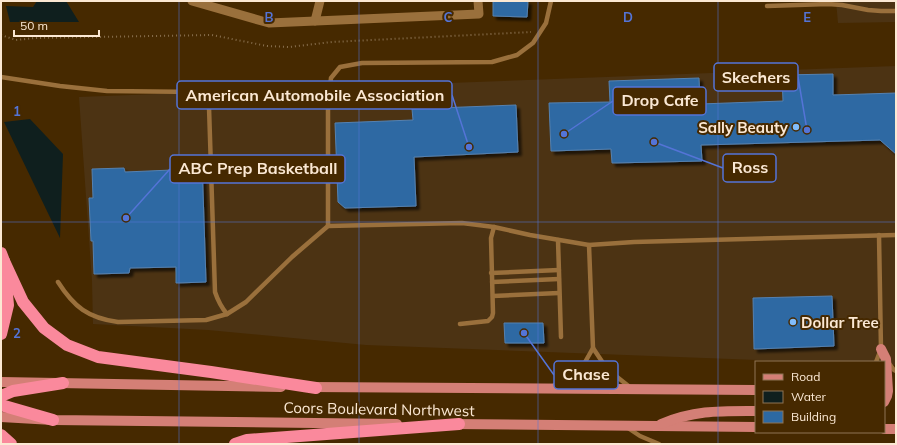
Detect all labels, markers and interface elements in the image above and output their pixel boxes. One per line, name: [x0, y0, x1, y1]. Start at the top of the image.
text: B: [265, 9, 274, 25]
text: C: [444, 9, 453, 25]
text: D: [623, 9, 633, 25]
text: E: [803, 9, 811, 25]
scale bar: [14, 12, 99, 38]
text: 50 m: [20, 18, 48, 33]
callout: Skechers: [714, 63, 798, 91]
text: Skechers: [722, 67, 790, 87]
callout: American Automobile Association: [177, 81, 452, 109]
text: American Automobile Association: [186, 85, 444, 105]
callout: Drop Cafe: [613, 87, 706, 115]
text: Drop Cafe: [621, 90, 699, 110]
text: 1: [13, 103, 21, 119]
place label: Sally Beauty: [698, 118, 789, 137]
marker: Sally Beauty: [791, 122, 801, 132]
callout: Ross: [723, 154, 776, 182]
callout: ABC Prep Basketball: [170, 155, 345, 183]
text: Ross: [732, 157, 768, 177]
text: ABC Prep Basketball: [179, 158, 337, 178]
place label: Dollar Tree: [801, 313, 879, 332]
marker: Dollar Tree: [788, 317, 798, 327]
text: 2: [13, 325, 21, 341]
callout: Chase: [554, 361, 618, 389]
legend: [755, 361, 885, 433]
text: Chase: [562, 364, 610, 384]
text: Road: [791, 369, 820, 384]
text: Water: [791, 389, 827, 404]
street label: Coors Boulevard Northwest: [283, 398, 475, 420]
text: Building: [791, 409, 836, 424]

